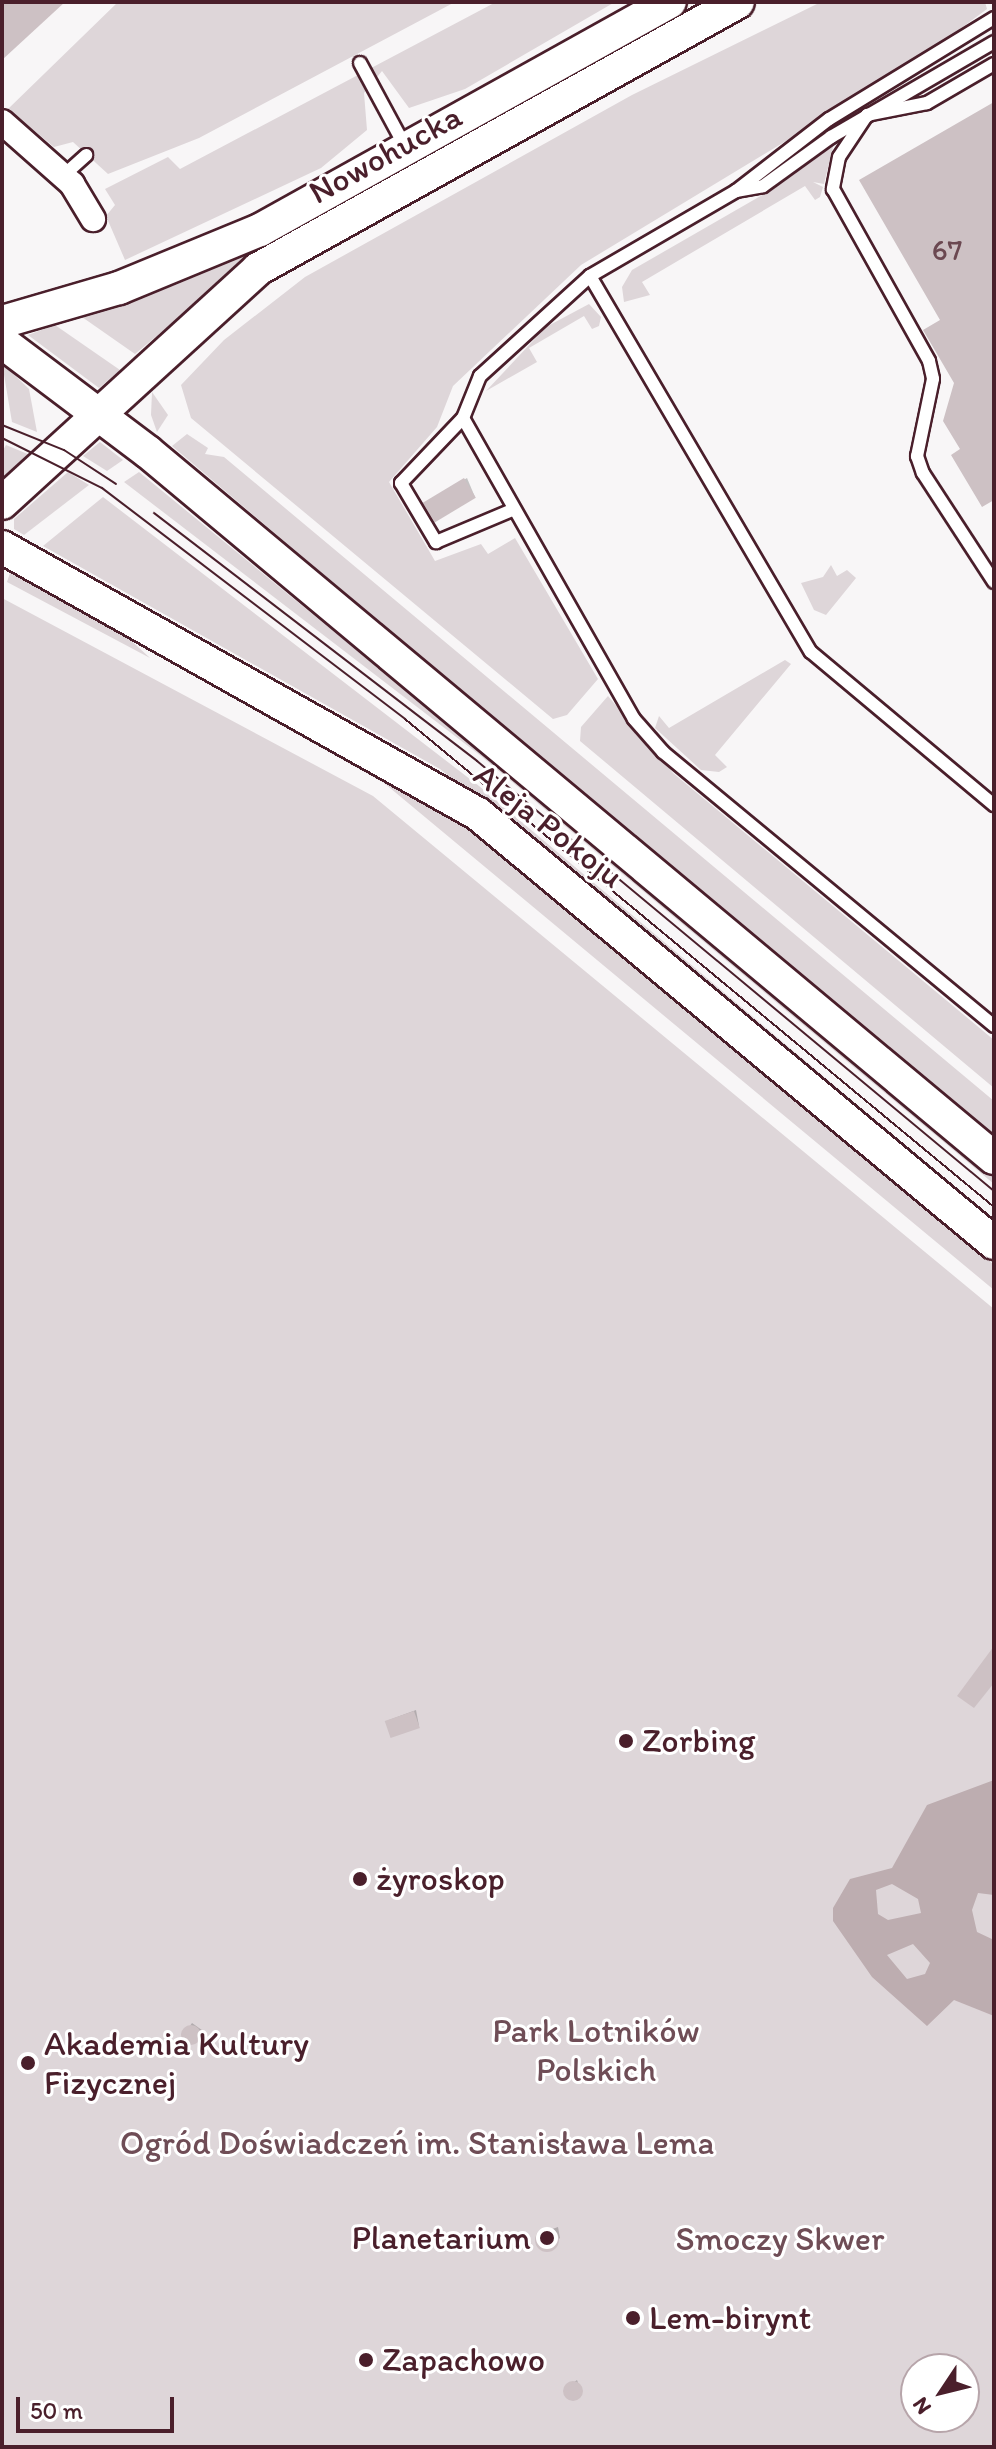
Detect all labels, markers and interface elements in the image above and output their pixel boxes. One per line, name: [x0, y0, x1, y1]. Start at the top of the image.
street label: Nowohucka: [302, 95, 468, 213]
house number: 67: [932, 232, 962, 268]
street label: Aleja Pokoju: [466, 754, 632, 896]
place label: Zorbing: [642, 1721, 755, 1761]
marker: Zorbing: [617, 1732, 635, 1750]
place label: żyroskop: [376, 1859, 505, 1899]
marker: żyroskop: [351, 1870, 369, 1888]
park label: Park Lotników Polskich: [493, 2010, 699, 2090]
place label: Akademia Kultury Fizycznej: [44, 2023, 308, 2102]
marker: Akademia Kultury Fizycznej: [19, 2054, 37, 2072]
park label: Ogród Doświadczeń im. Stanisława Lema: [119, 2123, 715, 2163]
place label: Planetarium: [351, 2218, 531, 2258]
park label: Smoczy Skwer: [675, 2219, 885, 2259]
marker: Planetarium: [538, 2229, 556, 2247]
place label: Lem-birynt: [649, 2298, 811, 2338]
marker: Lem-birynt: [624, 2309, 642, 2327]
place label: Zapachowo: [382, 2340, 545, 2380]
marker: Zapachowo: [357, 2351, 375, 2369]
north arrow: [900, 2353, 980, 2433]
scale bar: [20, 2381, 178, 2431]
text: N: [906, 2392, 937, 2420]
text: 50 m: [30, 2396, 83, 2425]

